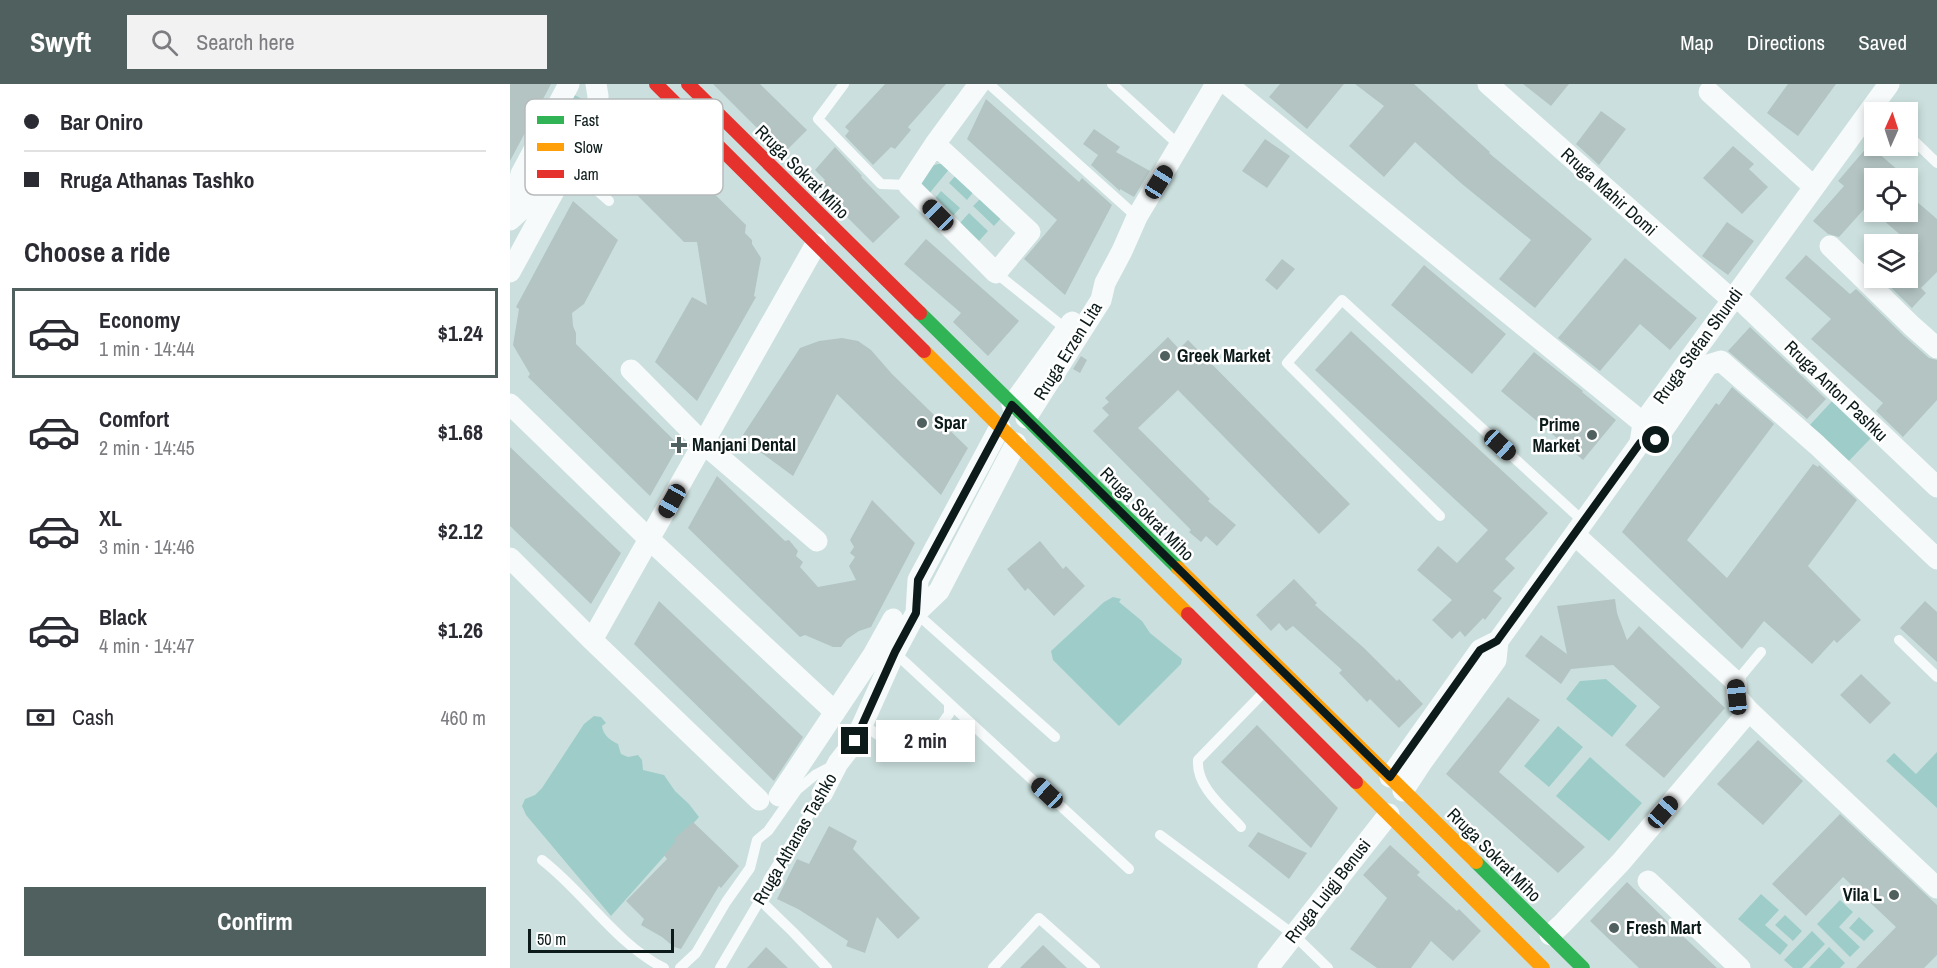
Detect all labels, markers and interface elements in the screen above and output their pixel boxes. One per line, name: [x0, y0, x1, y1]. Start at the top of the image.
search box: [127, 15, 547, 69]
text: Swyft: [30, 23, 91, 61]
icon: search: [148, 26, 181, 59]
text: Search here: [196, 27, 295, 57]
text: Map: [1680, 28, 1714, 57]
text: Directions: [1747, 28, 1825, 57]
text: Saved: [1858, 28, 1907, 57]
legend: [525, 99, 723, 195]
north arrow: [1864, 102, 1918, 156]
map controls: [1864, 102, 1918, 288]
text: Bar Oniro: [60, 107, 143, 137]
text: Fast: [574, 109, 599, 131]
street label: Rruga Sokrat Miho: [750, 119, 855, 224]
text: Slow: [574, 136, 603, 158]
street label: Rruga Mahir Domi: [1556, 142, 1663, 242]
car: [1142, 162, 1176, 202]
text: Jam: [574, 163, 599, 185]
text: Rruga Athanas Tashko: [60, 165, 255, 195]
button: locate: [1864, 168, 1918, 222]
car: [919, 196, 957, 234]
text: Choose a ride: [24, 234, 170, 270]
button: layers: [1864, 234, 1918, 288]
street label: Rruga Stefan Shundi: [1647, 283, 1748, 409]
street label: Rruga Erzen Lita: [1027, 297, 1108, 405]
text: Economy: [99, 305, 180, 335]
icon: car: [27, 306, 81, 360]
text: $1.24: [438, 318, 483, 348]
text: 1 min · 14:44: [99, 335, 195, 362]
street label: Rruga Anton Pashku: [1779, 335, 1894, 447]
place label: Greek Market: [1177, 343, 1271, 368]
marker: Greek Market: [1158, 349, 1172, 363]
text: Comfort: [99, 404, 169, 434]
icon: car: [27, 405, 81, 459]
place label: Spar: [934, 410, 967, 435]
place label: Prime Market: [1532, 412, 1580, 458]
marker: Spar: [915, 416, 929, 430]
text: $1.68: [438, 417, 483, 447]
car: [1481, 426, 1519, 464]
route start: [1642, 426, 1669, 453]
marker: Prime Market: [1585, 428, 1599, 442]
place label: Manjani Dental: [692, 432, 796, 457]
text: 2 min · 14:45: [99, 434, 195, 461]
marker: Manjani Dental: [670, 436, 688, 454]
street label: Rruga Sokrat Miho: [1095, 461, 1200, 566]
car: [655, 481, 689, 521]
text: XL: [99, 503, 122, 533]
icon: car: [27, 504, 81, 558]
text: $2.12: [438, 516, 483, 546]
text: 3 min · 14:46: [99, 533, 195, 560]
text: Black: [99, 602, 147, 632]
icon: car: [27, 603, 81, 657]
text: $1.26: [438, 615, 483, 645]
text: 4 min · 14:47: [99, 632, 195, 659]
car: [1726, 678, 1748, 716]
icon: cash: [24, 701, 57, 734]
text: Cash: [72, 702, 114, 732]
text: 460 m: [440, 704, 486, 731]
callout: 2 min: [876, 720, 975, 762]
route end: [841, 727, 868, 754]
text: 2 min: [904, 727, 947, 754]
street label: Rruga Athanas Tashko: [747, 768, 843, 909]
car: [1028, 774, 1066, 812]
car: [1644, 793, 1682, 831]
street label: Rruga Sokrat Miho: [1442, 802, 1547, 907]
street label: Rruga Luigj Benusi: [1279, 833, 1376, 948]
place label: Vila L: [1843, 882, 1882, 907]
button: Confirm: [24, 887, 486, 956]
marker: Vila L: [1887, 888, 1901, 902]
place label: Fresh Mart: [1626, 915, 1702, 940]
marker: Fresh Mart: [1607, 921, 1621, 935]
scale bar: [528, 926, 674, 954]
text: 50 m: [537, 928, 566, 950]

